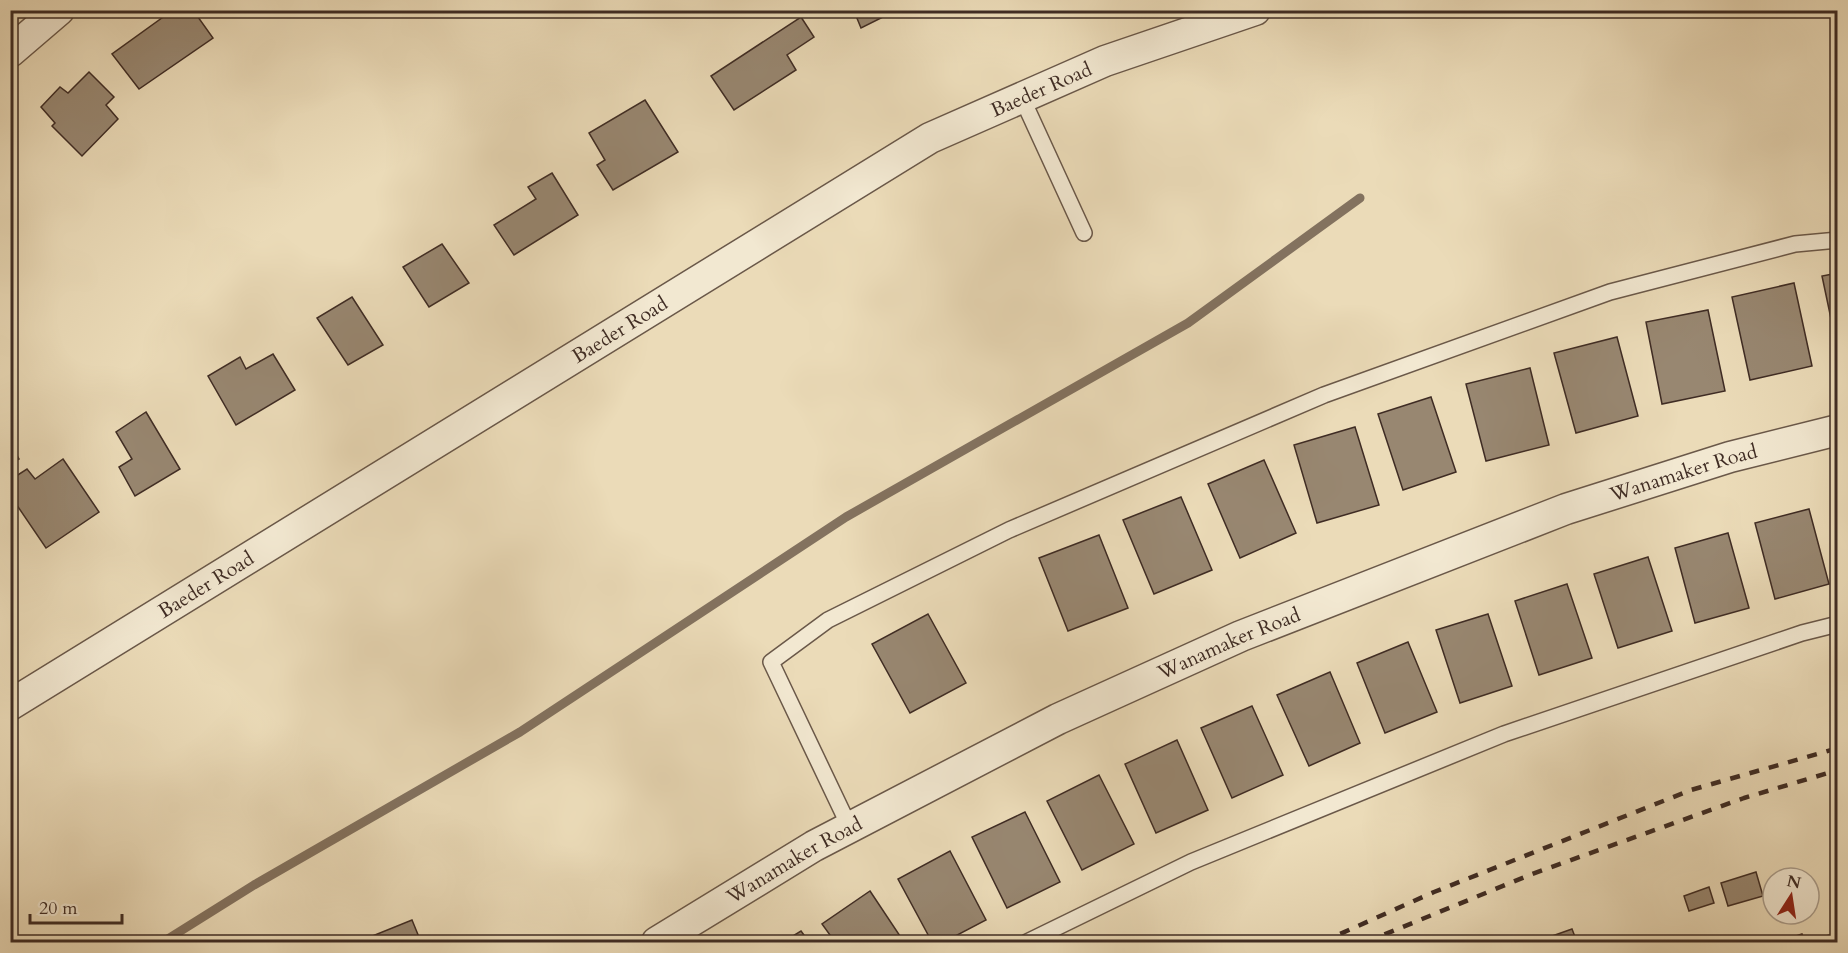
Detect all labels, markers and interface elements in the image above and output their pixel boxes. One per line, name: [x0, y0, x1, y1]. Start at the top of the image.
street label: Baeder Road: [986, 55, 1096, 123]
street label: Baeder Road: [567, 289, 673, 369]
street label: Wanamaker Road: [1605, 437, 1760, 508]
street label: Baeder Road: [153, 544, 259, 624]
street label: Wanamaker Road: [1152, 601, 1304, 686]
street label: Wanamaker Road: [720, 810, 867, 910]
north arrow: [1761, 866, 1821, 926]
text: N: [1785, 870, 1803, 895]
scale bar: [30, 887, 122, 925]
text: 20 m: [39, 896, 78, 921]

